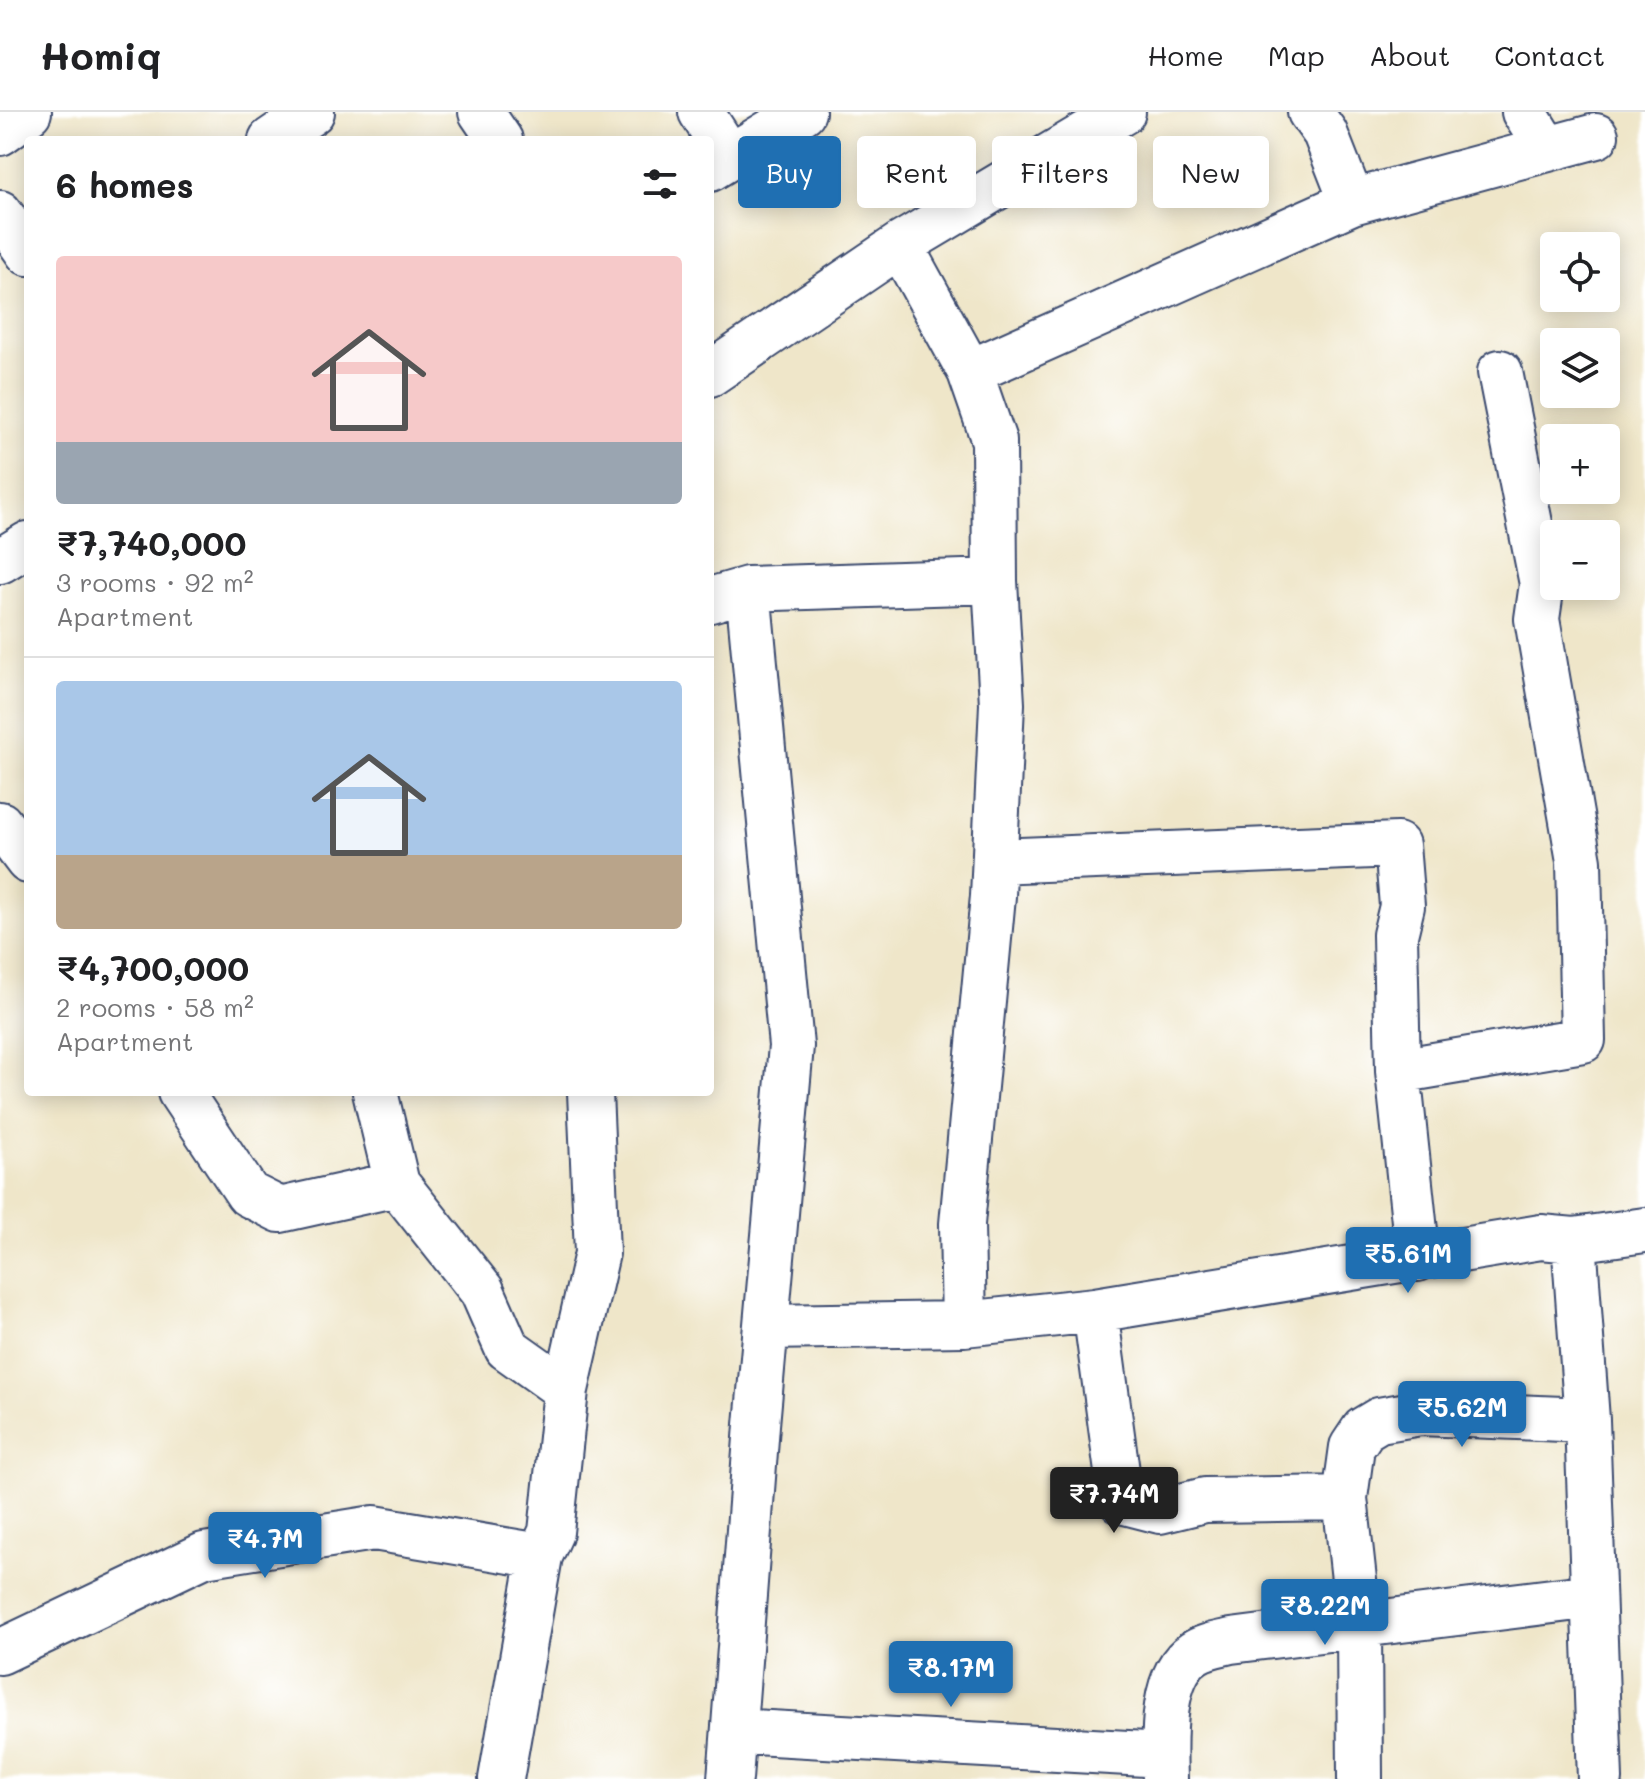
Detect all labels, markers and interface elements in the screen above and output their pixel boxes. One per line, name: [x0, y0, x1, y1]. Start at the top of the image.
text: Homiq: [40, 30, 161, 80]
text: Home: [1148, 37, 1224, 73]
text: Map: [1268, 37, 1325, 73]
text: About: [1369, 37, 1450, 73]
text: Contact: [1494, 37, 1605, 73]
chip: Buy: [738, 136, 841, 208]
chip: Rent: [857, 136, 976, 208]
chip: Filters: [992, 136, 1137, 208]
chip: New: [1153, 136, 1269, 208]
text: 6 homes: [56, 162, 194, 207]
icon: filters: [638, 162, 682, 206]
map controls: [1540, 232, 1620, 600]
button: locate: [1540, 232, 1620, 312]
icon: home: [297, 308, 441, 452]
button: layers: [1540, 328, 1620, 408]
button: +: [1540, 424, 1620, 504]
text: ₹7,740,000: [56, 520, 246, 565]
button: −: [1540, 520, 1620, 600]
text: 3 rooms · 92 m²: [56, 565, 254, 599]
text: Apartment: [56, 599, 193, 633]
icon: home: [297, 733, 441, 877]
text: ₹4,700,000: [56, 945, 249, 990]
text: 2 rooms · 58 m²: [56, 990, 254, 1024]
text: Apartment: [56, 1024, 193, 1058]
pin: ₹5.61M: [1343, 1227, 1473, 1295]
text: ₹5.61M: [1364, 1236, 1452, 1270]
pin: ₹5.62M: [1397, 1381, 1527, 1449]
text: ₹5.62M: [1416, 1390, 1508, 1424]
pin: ₹7.74M: [1049, 1467, 1179, 1535]
text: ₹7.74M: [1068, 1476, 1160, 1510]
pin: ₹4.7M: [209, 1512, 321, 1580]
text: ₹4.7M: [226, 1521, 304, 1555]
pin: ₹8.22M: [1260, 1579, 1390, 1647]
text: ₹8.22M: [1279, 1588, 1371, 1622]
pin: ₹8.17M: [886, 1641, 1016, 1709]
text: ₹8.17M: [907, 1650, 995, 1684]

